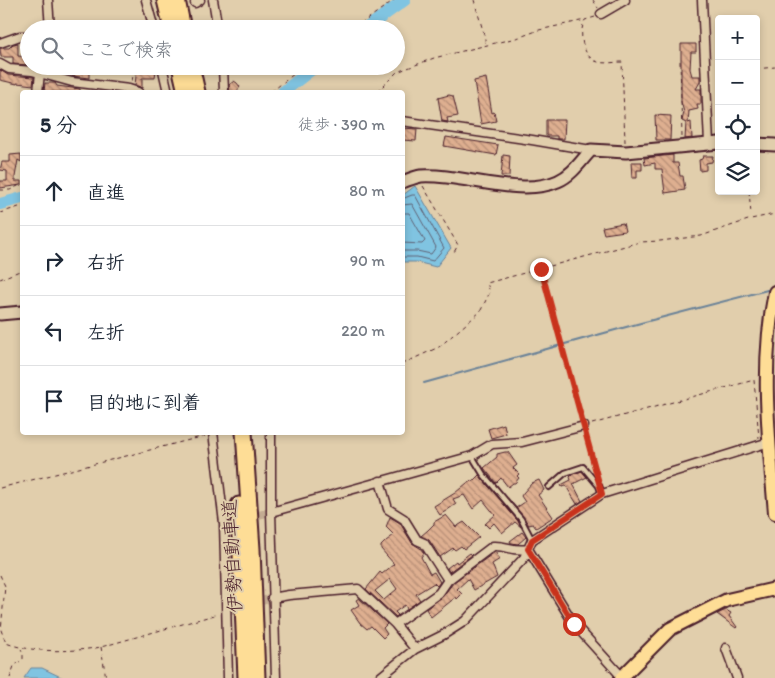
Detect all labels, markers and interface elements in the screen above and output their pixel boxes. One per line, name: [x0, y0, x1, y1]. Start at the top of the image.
map controls: [715, 15, 760, 195]
button: +: [715, 15, 760, 60]
search box: [20, 20, 405, 75]
icon: search: [38, 34, 66, 62]
text: ここで検索: [78, 38, 173, 61]
button: −: [715, 60, 760, 105]
button: locate: [715, 105, 760, 150]
text: 5 分: [40, 112, 77, 137]
text: 徒歩 · 390 m: [298, 115, 385, 134]
button: layers: [715, 150, 760, 195]
icon: ahead: [40, 177, 68, 205]
text: 直進: [87, 181, 125, 204]
text: 80 m: [349, 181, 385, 200]
icon: right: [40, 247, 68, 275]
text: 右折: [87, 251, 125, 274]
text: 90 m: [350, 251, 385, 270]
route end: [530, 258, 553, 281]
icon: left: [40, 317, 68, 345]
text: 左折: [87, 321, 125, 344]
text: 220 m: [341, 321, 385, 340]
icon: arrive: [40, 387, 68, 415]
text: 目的地に到着: [87, 391, 201, 414]
street label: 伊勢自動車道: [218, 498, 246, 614]
route start: [563, 613, 586, 636]

